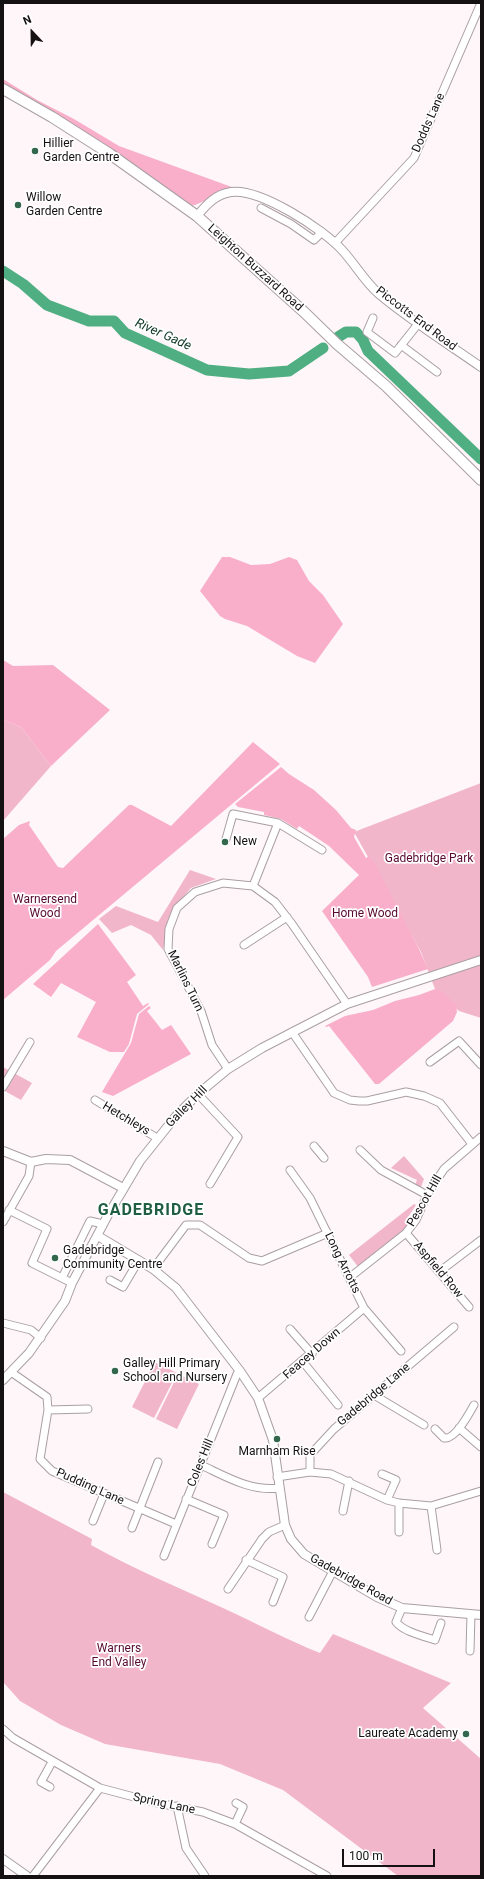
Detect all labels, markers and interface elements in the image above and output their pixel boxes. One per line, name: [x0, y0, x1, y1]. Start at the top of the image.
north arrow: [12, 12, 52, 52]
text: N: [21, 13, 33, 28]
street label: Dodds Lane: [410, 91, 448, 155]
place label: Hillier Garden Centre: [43, 137, 119, 165]
marker: Hillier Garden Centre: [30, 146, 40, 156]
place label: Willow Garden Centre: [26, 191, 102, 219]
marker: Willow Garden Centre: [13, 200, 23, 210]
street label: Leighton Buzzard Road: [204, 221, 306, 315]
street label: Piccotts End Road: [373, 284, 459, 354]
water label: River Gade: [132, 316, 194, 354]
place label: New: [233, 835, 257, 849]
marker: New: [220, 837, 230, 847]
park label: Gadebridge Park: [385, 852, 473, 866]
park label: Warnersend Wood: [13, 893, 77, 921]
park label: Home Wood: [332, 907, 398, 921]
street label: Marlins Turn: [164, 948, 206, 1014]
street label: Galley Hill: [163, 1083, 211, 1131]
street label: Hetchleys: [100, 1099, 152, 1139]
street label: Pescot Hill: [404, 1173, 446, 1229]
district label: GADEBRIDGE: [98, 1201, 204, 1221]
street label: Long Arrotts: [321, 1230, 363, 1296]
street label: Aspfield Row: [410, 1239, 466, 1301]
place label: Gadebridge Community Centre: [63, 1244, 162, 1272]
marker: Gadebridge Community Centre: [50, 1253, 60, 1263]
street label: Feacey Down: [280, 1325, 344, 1383]
place label: Galley Hill Primary School and Nursery: [123, 1357, 227, 1385]
street label: Gadebridge Lane: [335, 1360, 413, 1430]
marker: Galley Hill Primary School and Nursery: [110, 1366, 120, 1376]
marker: Marnham Rise: [272, 1434, 282, 1444]
street label: Coles Hill: [185, 1437, 217, 1489]
place label: Marnham Rise: [238, 1445, 316, 1459]
street label: Pudding Lane: [54, 1466, 126, 1508]
street label: Gadebridge Road: [307, 1551, 395, 1609]
park label: Warners End Valley: [92, 1642, 146, 1670]
place label: Laureate Academy: [358, 1727, 458, 1741]
marker: Laureate Academy: [461, 1729, 471, 1739]
street label: Spring Lane: [132, 1790, 196, 1818]
scale bar: [344, 1841, 437, 1867]
text: 100 m: [349, 1849, 383, 1863]

